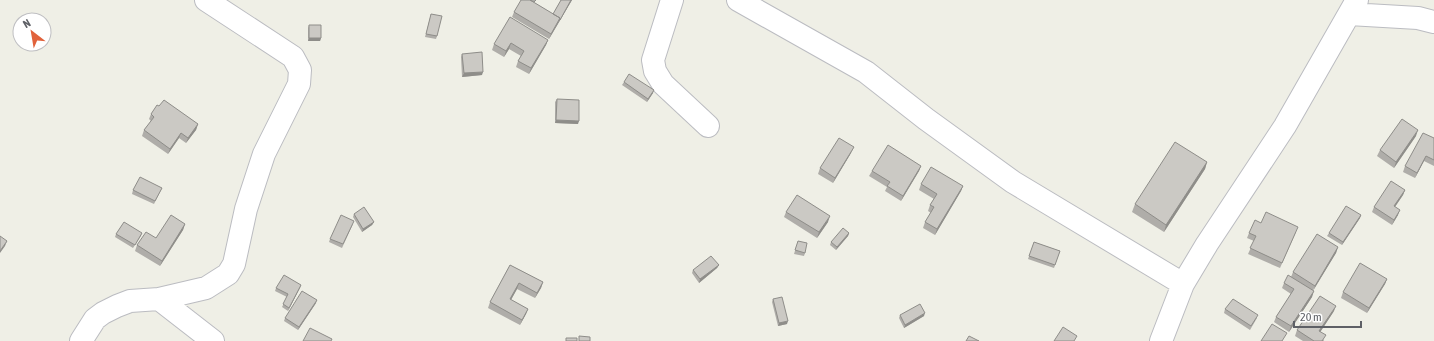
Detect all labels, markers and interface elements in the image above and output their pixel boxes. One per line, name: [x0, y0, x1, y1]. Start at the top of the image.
north arrow: [12, 12, 52, 52]
text: N: [21, 17, 33, 30]
scale bar: [1294, 303, 1361, 329]
text: 20 m: [1300, 310, 1322, 324]

